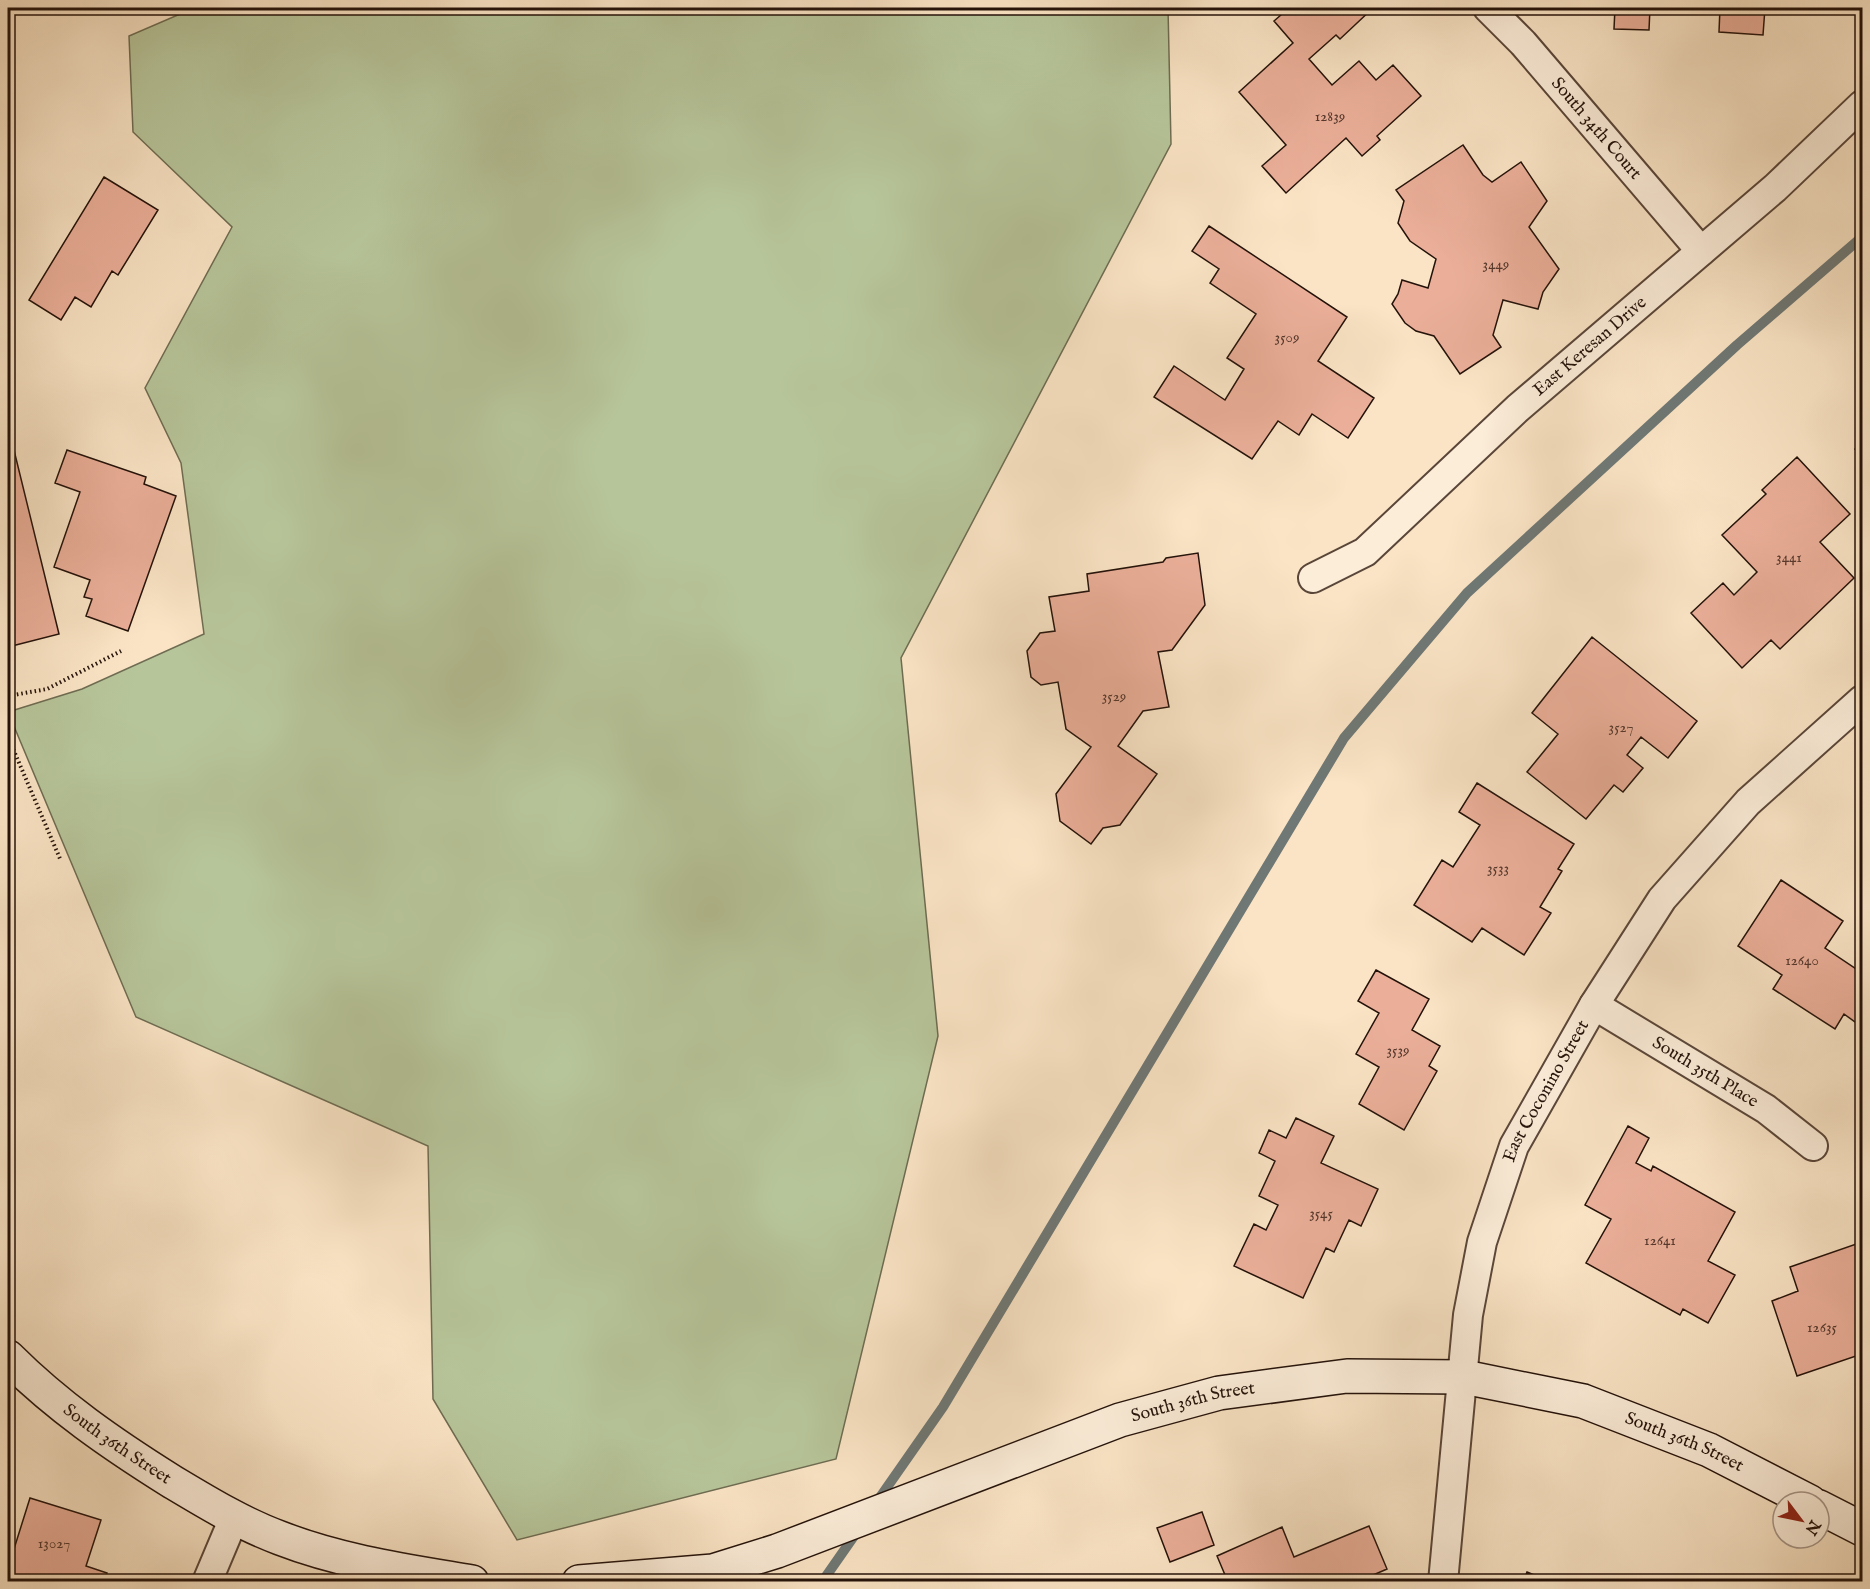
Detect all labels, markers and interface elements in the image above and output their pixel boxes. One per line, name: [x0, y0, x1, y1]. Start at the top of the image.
street label: South 34th Court: [1546, 72, 1646, 185]
house number: 12839: [1315, 107, 1345, 126]
house number: 3449: [1483, 255, 1509, 274]
street label: East Keresan Drive: [1528, 291, 1652, 401]
house number: 3509: [1275, 328, 1299, 347]
house number: 3441: [1776, 548, 1802, 567]
house number: 3529: [1102, 687, 1126, 706]
house number: 3527: [1609, 718, 1633, 737]
house number: 3533: [1487, 859, 1509, 878]
house number: 12640: [1785, 951, 1819, 970]
street label: East Coconino Street: [1498, 1016, 1594, 1165]
street label: South 35th Place: [1648, 1031, 1763, 1113]
house number: 3539: [1386, 1041, 1410, 1060]
house number: 3545: [1309, 1204, 1333, 1223]
house number: 12641: [1644, 1231, 1676, 1250]
house number: 12635: [1807, 1318, 1838, 1337]
street label: South 36th Street: [1129, 1377, 1256, 1428]
street label: South 36th Street: [58, 1399, 176, 1490]
street label: South 36th Street: [1622, 1407, 1747, 1477]
north arrow: [1771, 1490, 1831, 1550]
text: N: [1800, 1515, 1825, 1538]
house number: 13027: [38, 1534, 70, 1553]

